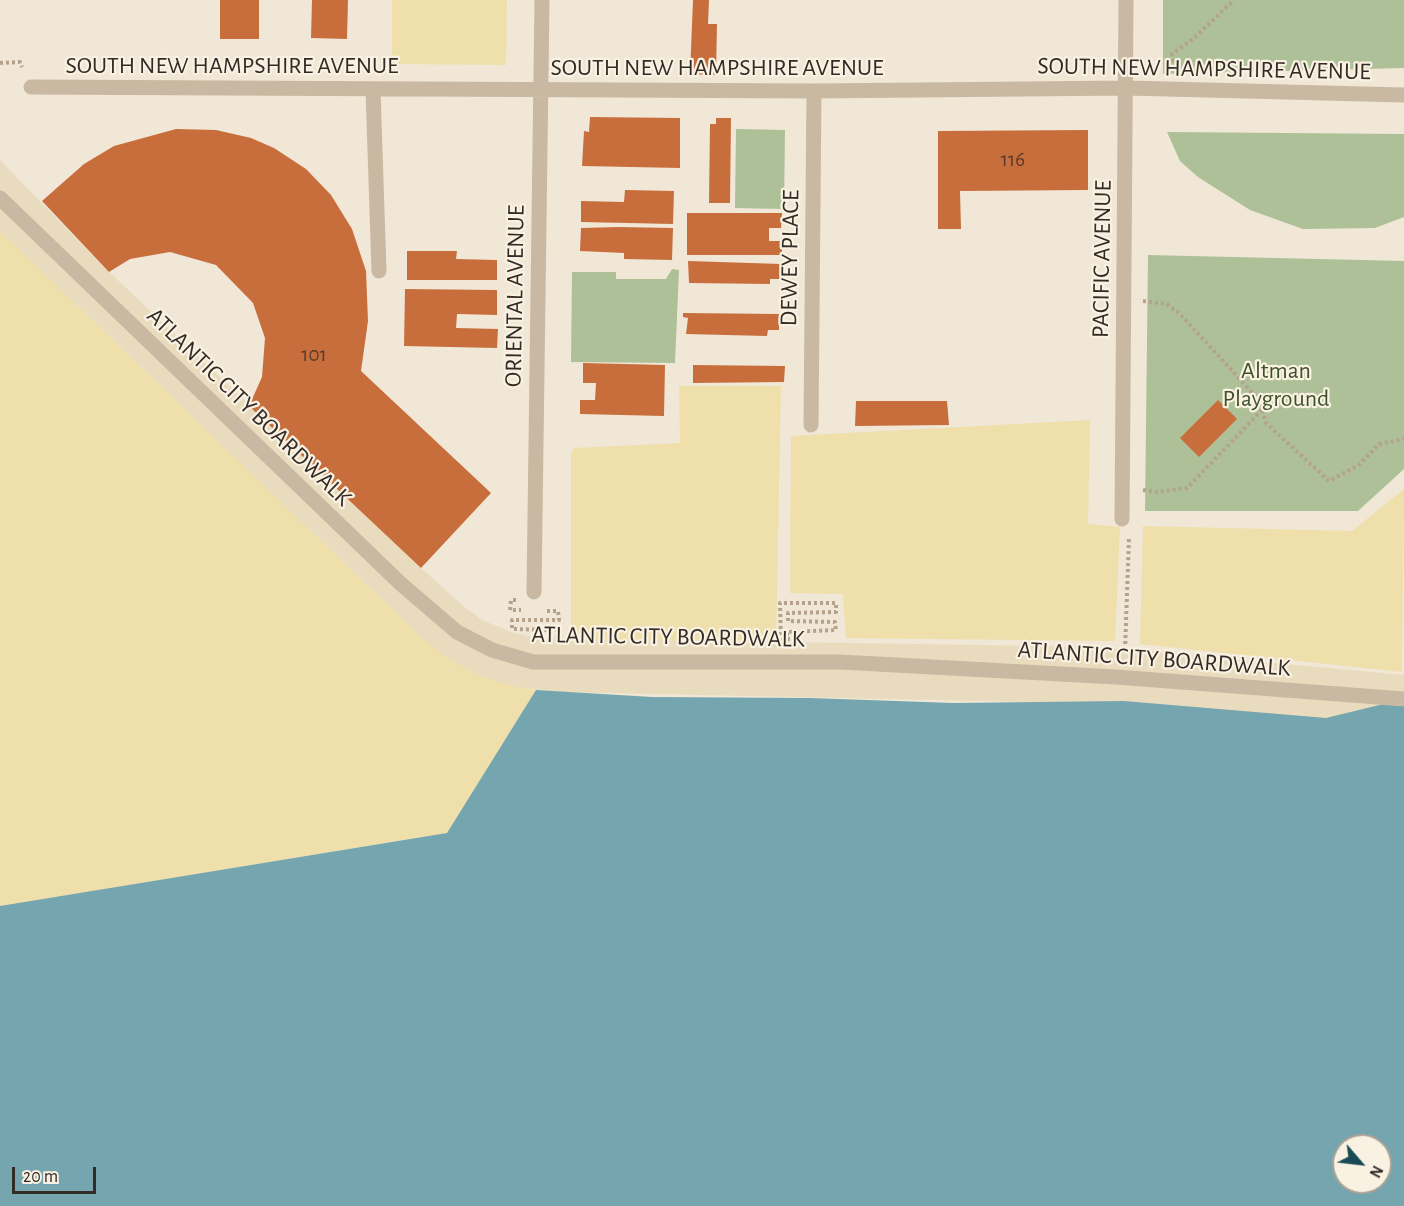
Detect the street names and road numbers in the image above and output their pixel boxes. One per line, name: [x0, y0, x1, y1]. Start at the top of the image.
street label: SOUTH NEW HAMPSHIRE AVENUE: [65, 52, 399, 80]
street label: SOUTH NEW HAMPSHIRE AVENUE: [1037, 52, 1371, 86]
street label: SOUTH NEW HAMPSHIRE AVENUE: [550, 54, 884, 82]
street label: PACIFIC AVENUE: [1086, 180, 1118, 338]
street label: DEWEY PLACE: [774, 189, 806, 327]
street label: ORIENTAL AVENUE: [499, 205, 531, 387]
street label: ATLANTIC CITY BOARDWALK: [141, 302, 357, 512]
street label: ATLANTIC CITY BOARDWALK: [531, 620, 805, 654]
street label: ATLANTIC CITY BOARDWALK: [1017, 635, 1291, 683]

